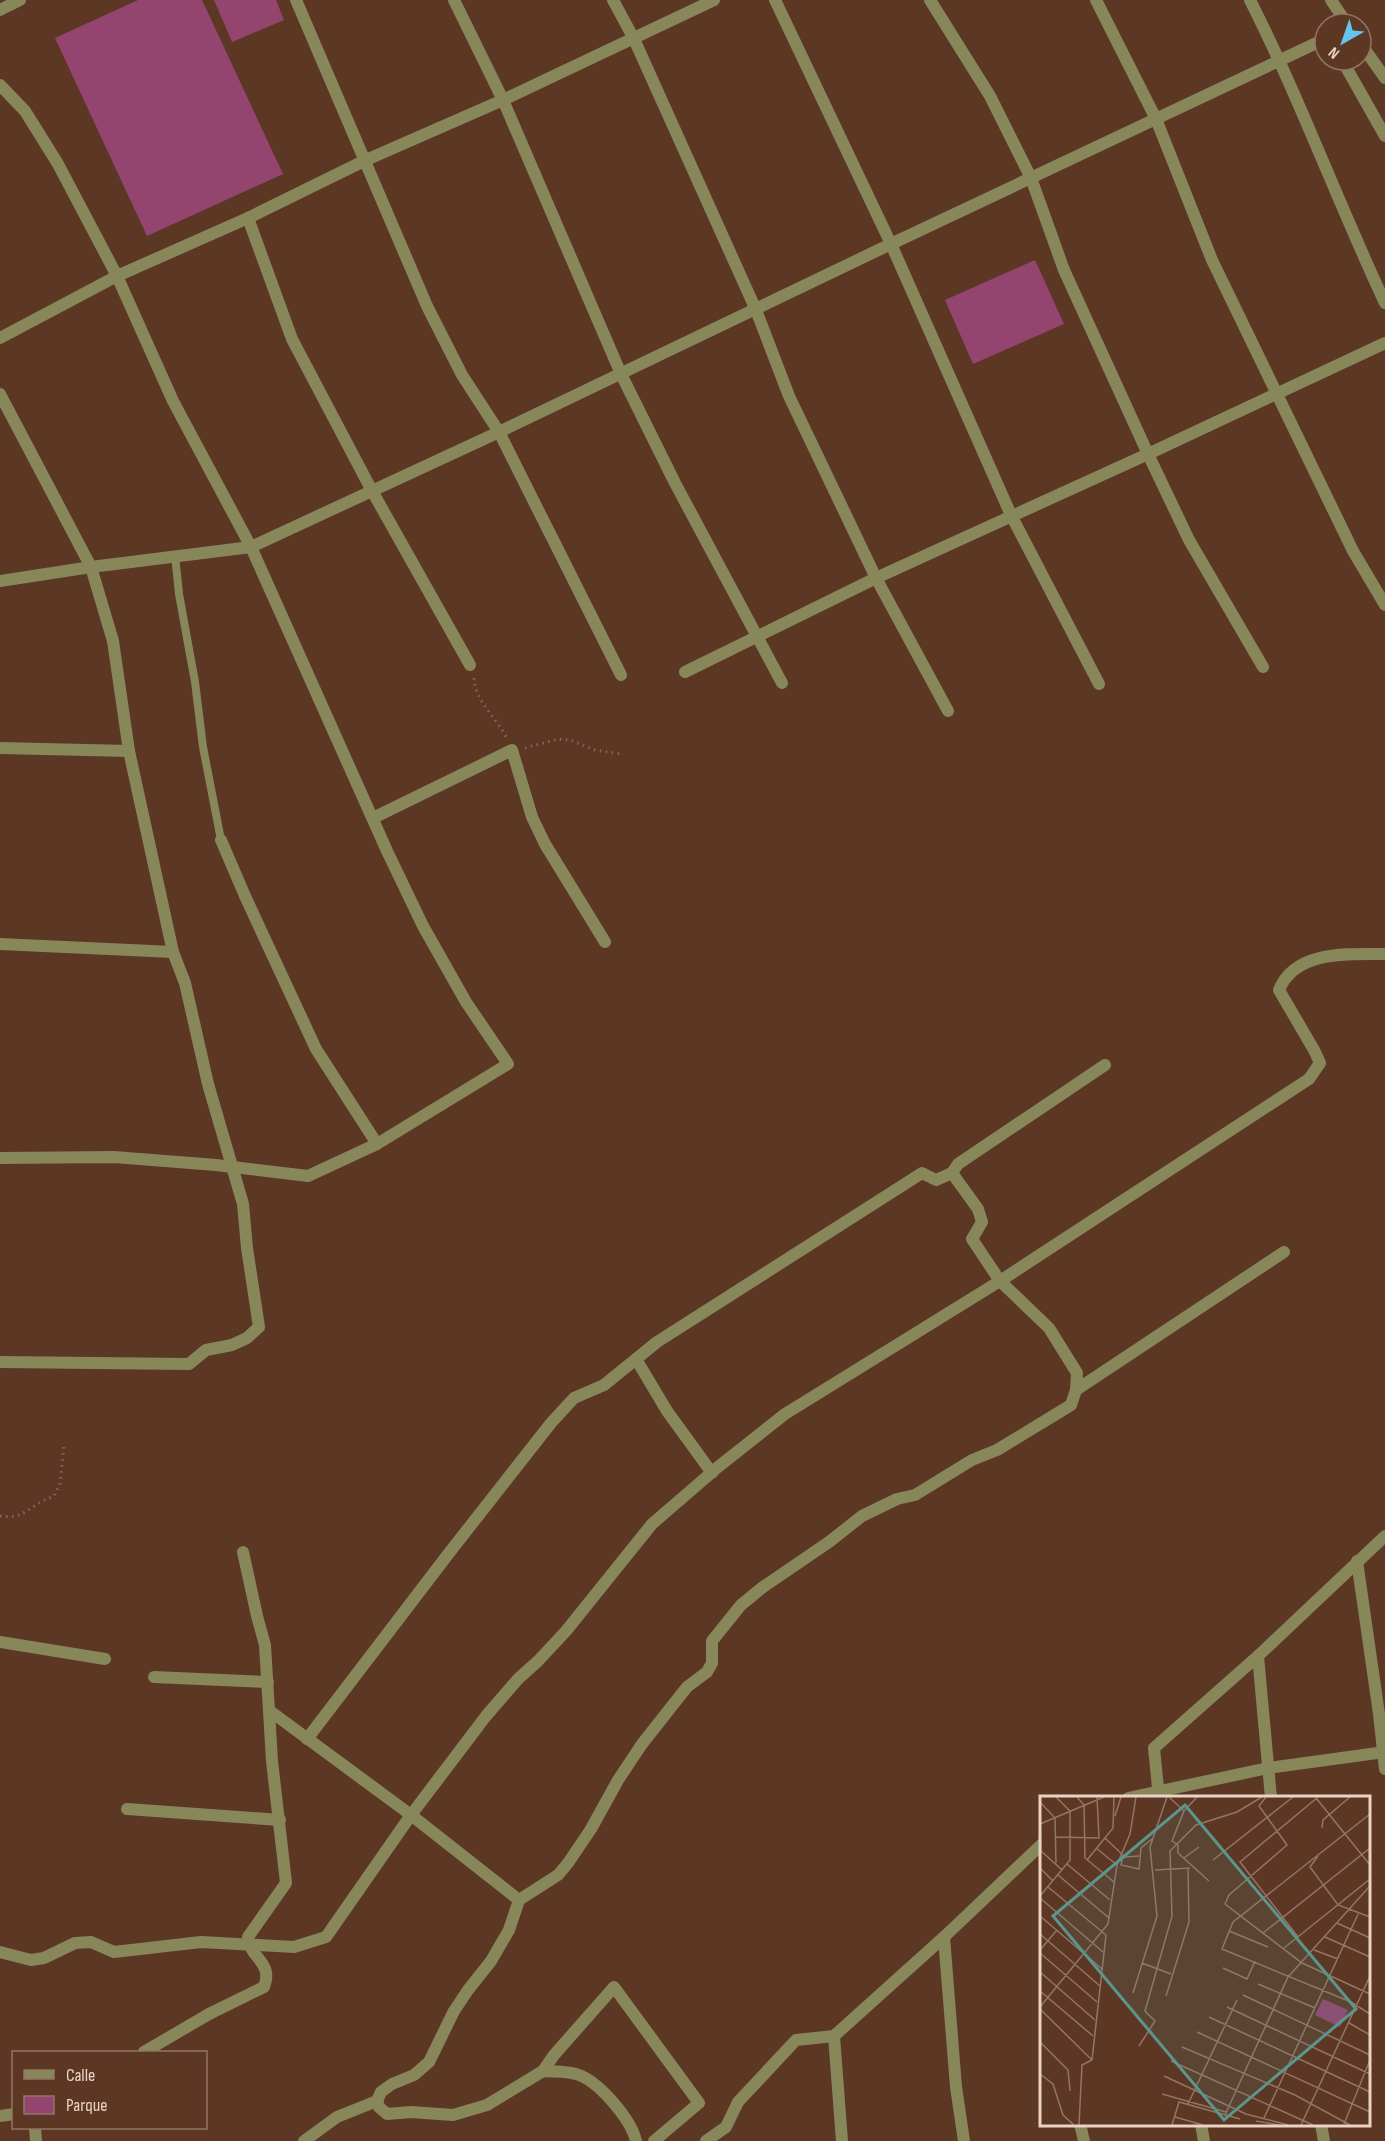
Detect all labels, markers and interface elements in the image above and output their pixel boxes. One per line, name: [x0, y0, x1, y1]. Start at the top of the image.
north arrow: [1313, 12, 1373, 72]
text: N: [1325, 42, 1344, 62]
inset map: [1040, 1796, 1370, 2126]
legend: [12, 2051, 207, 2129]
text: Calle: [66, 2065, 95, 2086]
text: Parque: [66, 2095, 107, 2116]

